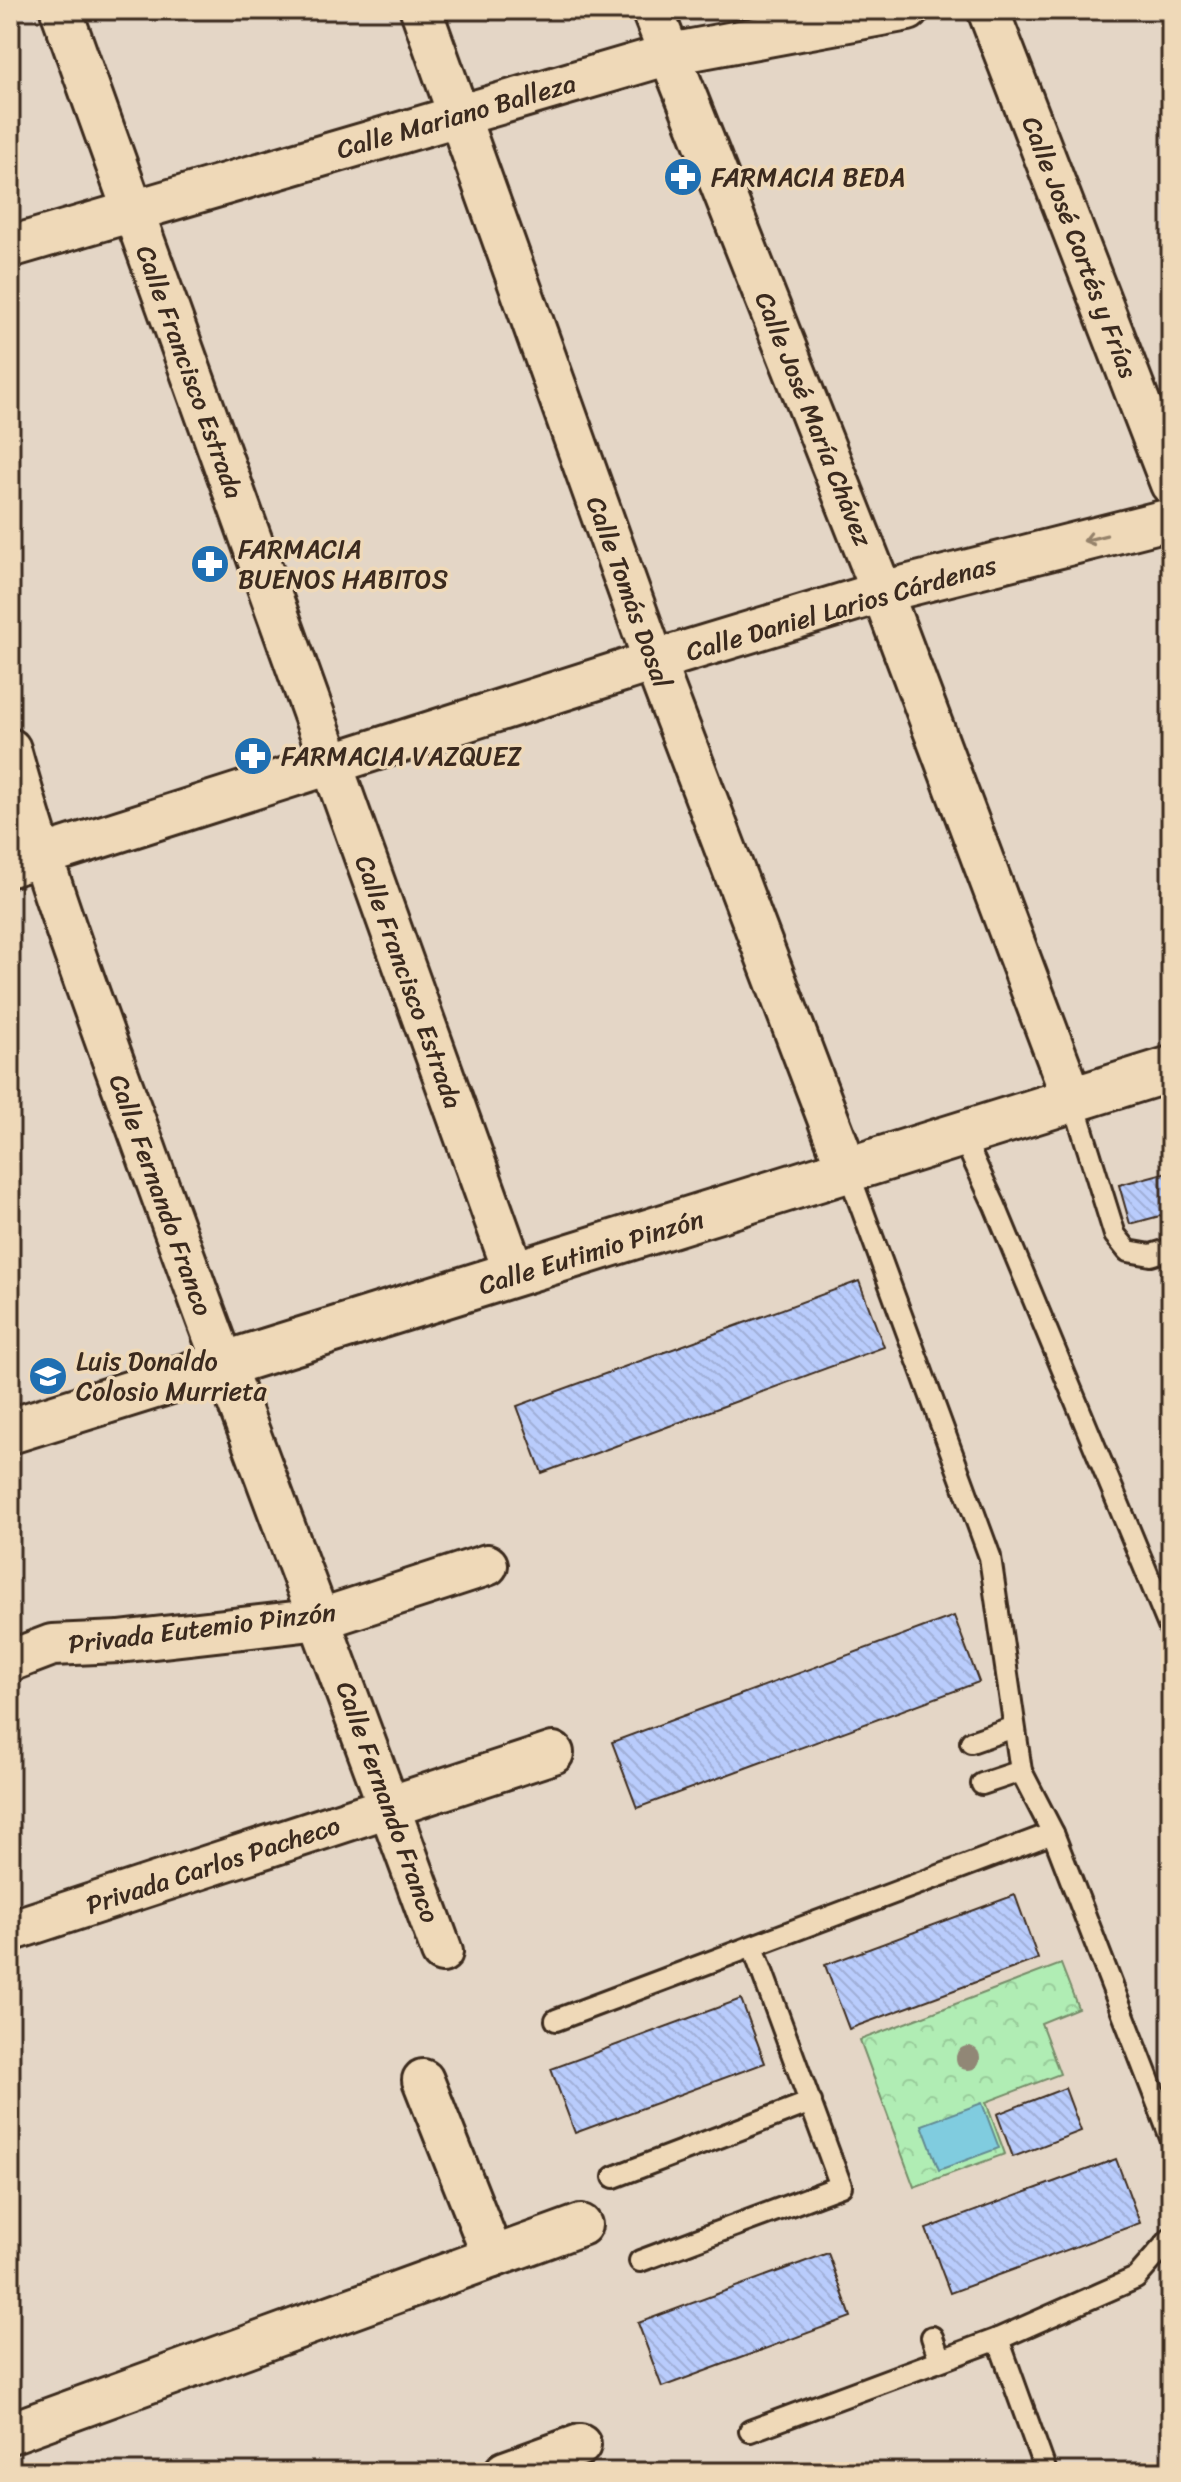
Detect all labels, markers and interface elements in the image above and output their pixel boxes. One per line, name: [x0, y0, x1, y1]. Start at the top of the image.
street label: Calle Mariano Balleza: [331, 60, 581, 172]
street label: Calle José Cortés y Frías: [1009, 109, 1151, 385]
place label: FARMACIA BEDA: [711, 154, 905, 200]
pharmacy icon: FARMACIA BEDA: [662, 156, 704, 198]
street label: Calle Francisco Estrada: [123, 239, 257, 505]
street label: Calle José María Chávez: [742, 284, 886, 554]
street label: Calle Tomás Dosal: [573, 489, 685, 695]
place label: FARMACIA BUENOS HABITOS: [238, 526, 448, 602]
one-way arrow: [1083, 532, 1109, 547]
street label: Calle Daniel Larios Cárdenas: [680, 541, 1003, 674]
pharmacy icon: FARMACIA BUENOS HABITOS: [189, 543, 231, 585]
place label: FARMACIA VAZQUEZ: [281, 733, 522, 779]
pharmacy icon: FARMACIA VAZQUEZ: [232, 735, 274, 777]
street label: Calle Francisco Estrada: [342, 849, 476, 1115]
street label: Calle Fernando Franco: [96, 1068, 226, 1322]
street label: Calle Eutimio Pinzón: [473, 1196, 709, 1308]
place label: Luis Donaldo Colosio Murrieta: [76, 1338, 268, 1414]
school or university icon: Luis Donaldo Colosio Murrieta: [27, 1355, 69, 1397]
street label: Privada Eutemio Pinzón: [66, 1589, 338, 1667]
street label: Calle Fernando Franco: [323, 1675, 453, 1929]
street label: Privada Carlos Pacheco: [80, 1802, 346, 1928]

